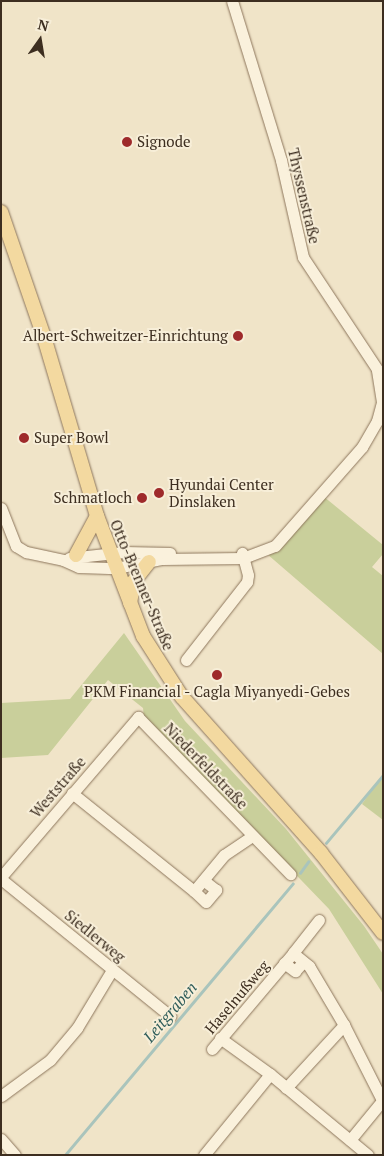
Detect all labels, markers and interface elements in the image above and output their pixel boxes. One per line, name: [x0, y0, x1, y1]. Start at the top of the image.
text: N: [36, 14, 51, 35]
north arrow: [15, 15, 65, 65]
place label: Signode: [137, 133, 191, 151]
marker: Signode: [121, 136, 133, 148]
street label: Thyssenstraße: [284, 146, 324, 246]
place label: Albert-Schweitzer-Einrichtung: [23, 327, 228, 345]
marker: Albert-Schweitzer-Einrichtung: [232, 330, 244, 342]
place label: Super Bowl: [34, 429, 109, 447]
marker: Super Bowl: [18, 432, 30, 444]
place label: Hyundai Center Dinslaken: [169, 475, 274, 510]
marker: Hyundai Center Dinslaken: [153, 487, 165, 499]
place label: Schmatloch: [53, 489, 132, 507]
marker: Schmatloch: [136, 492, 148, 504]
street label: Otto-Brenner-Straße: [106, 517, 178, 653]
marker: PKM Financial - Cagla Miyanyedi-Gebes: [211, 669, 223, 681]
place label: PKM Financial - Cagla Miyanyedi-Gebes: [83, 683, 351, 701]
street label: Niederfeldstraße: [160, 719, 252, 813]
street label: Weststraße: [27, 753, 89, 821]
street label: Siedlerweg: [61, 906, 129, 966]
street label: Haselnußweg: [201, 957, 273, 1037]
water label: Leitgraben: [139, 978, 201, 1046]

